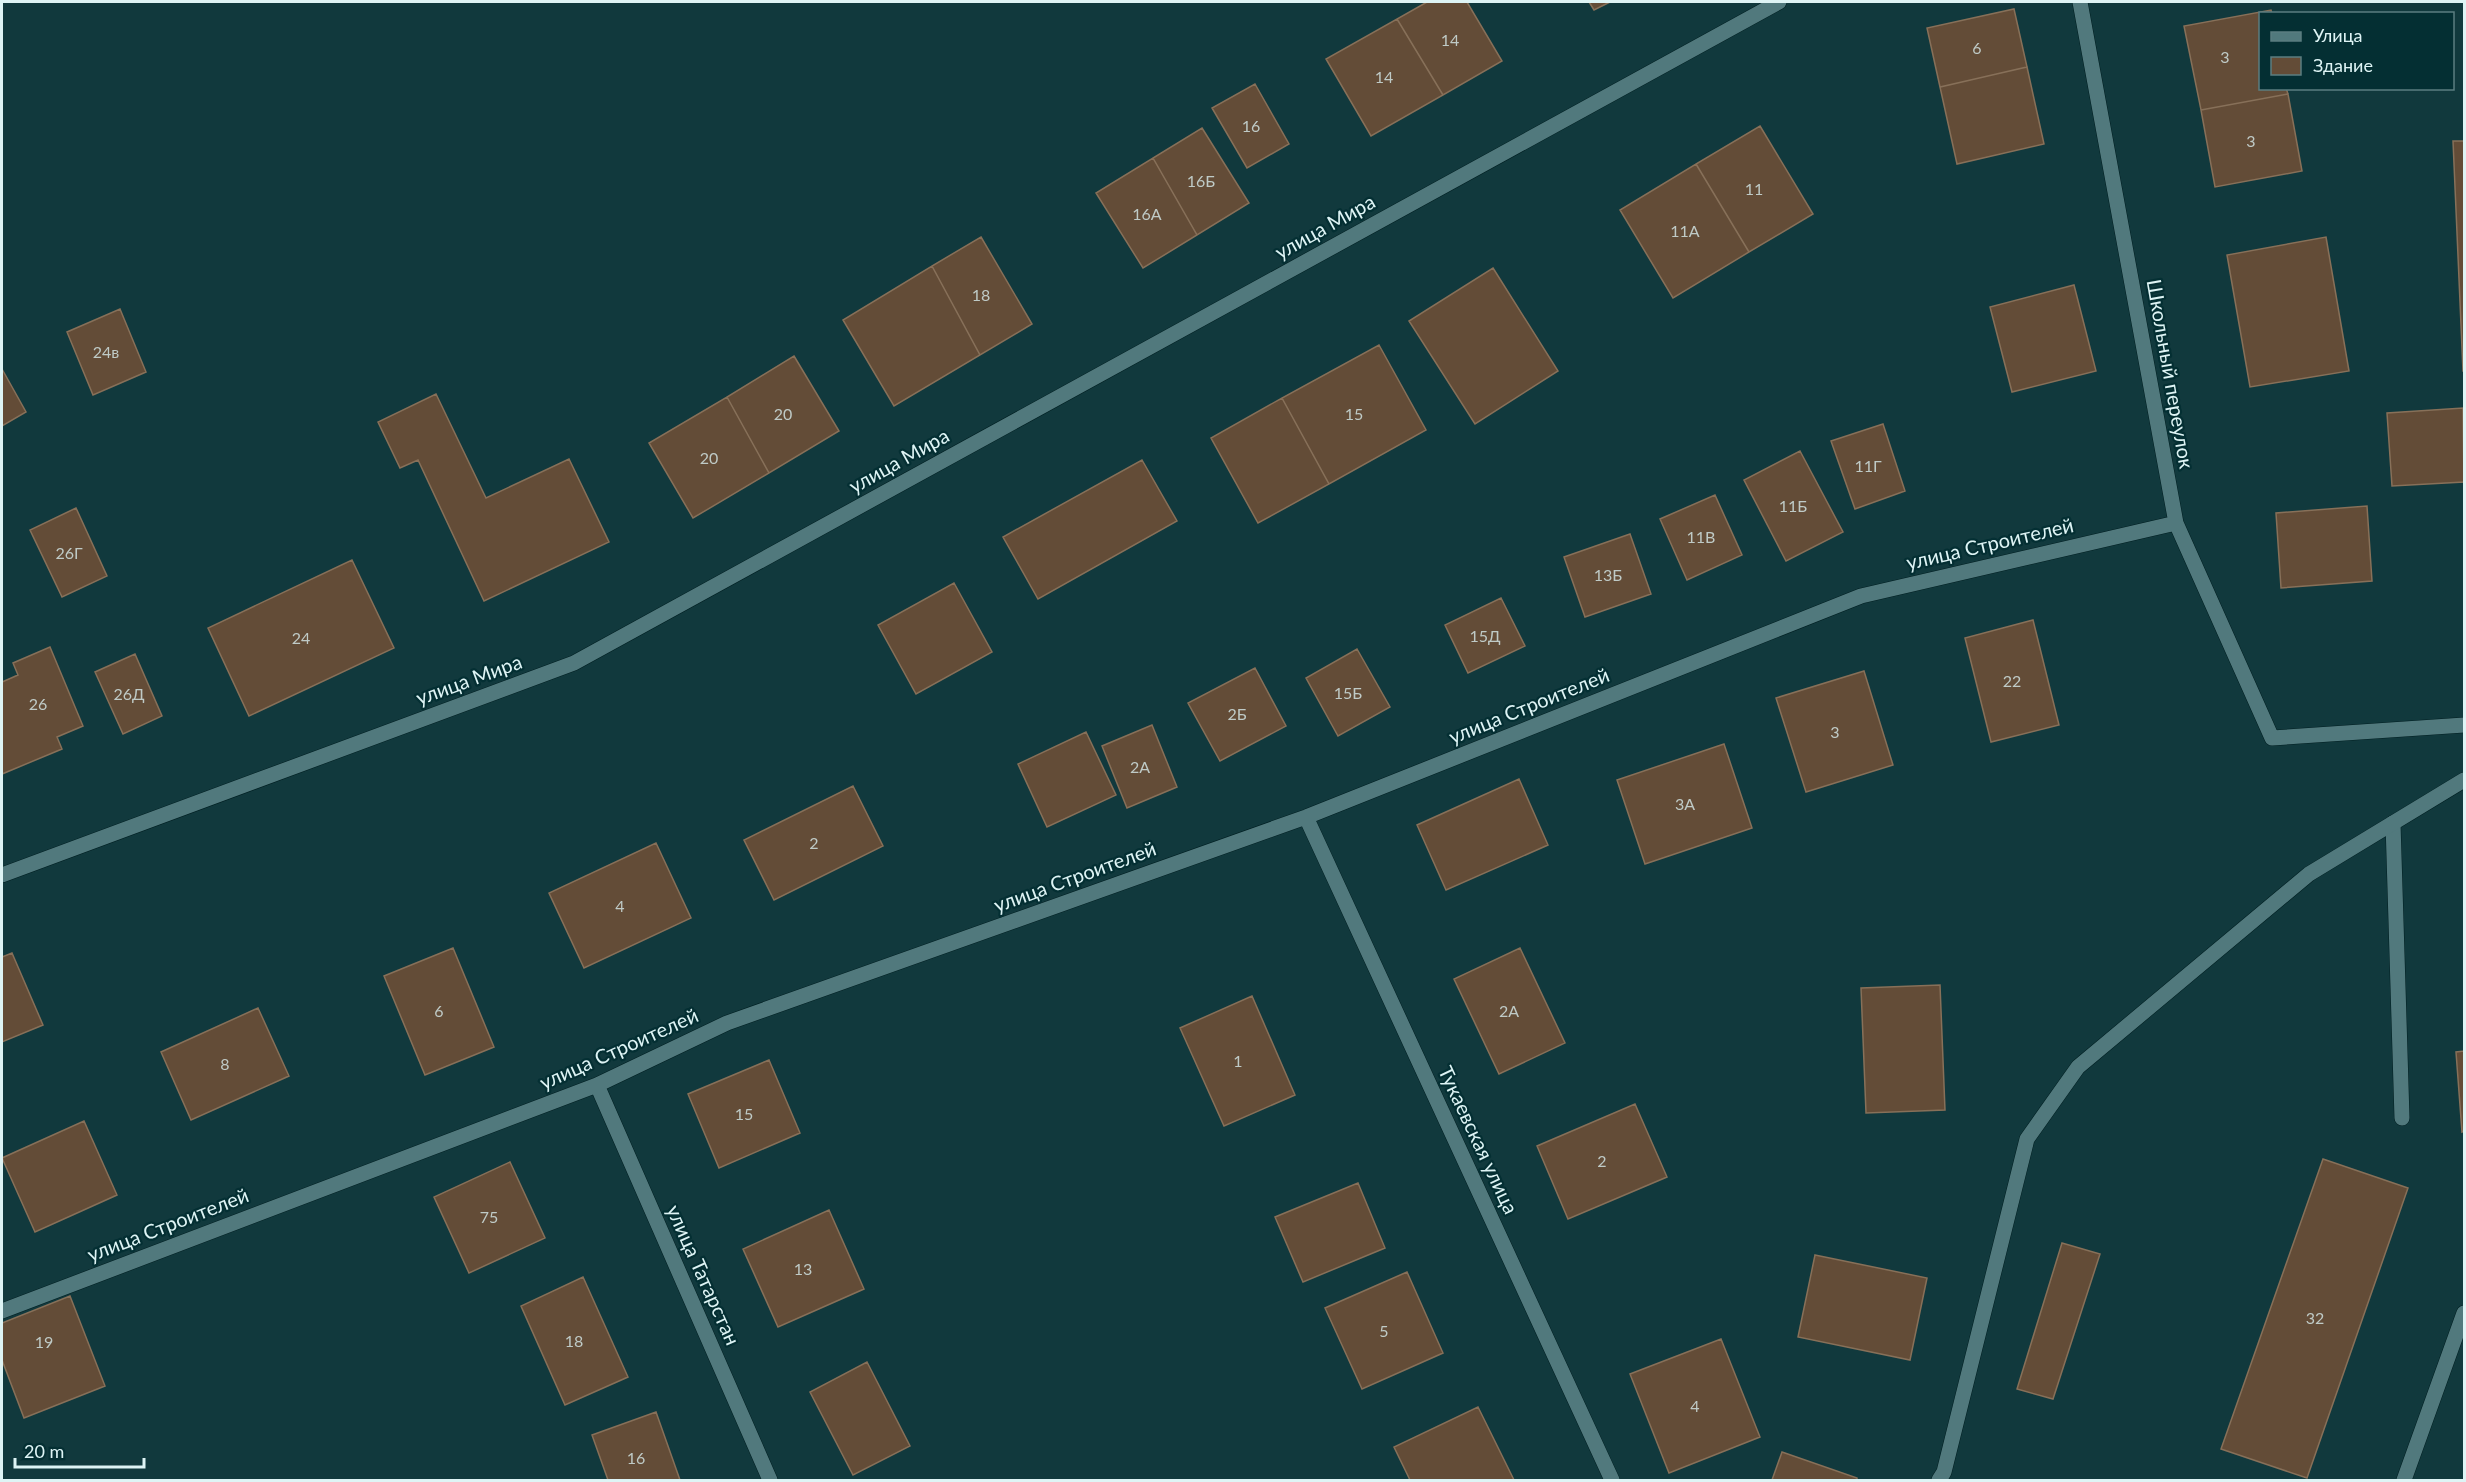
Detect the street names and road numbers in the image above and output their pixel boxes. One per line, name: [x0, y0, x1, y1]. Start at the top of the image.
street label: улица Мира: [1270, 189, 1379, 263]
street label: Школьный переулок: [2142, 277, 2200, 471]
street label: улица Мира: [844, 423, 953, 497]
street label: улица Строителей: [1904, 512, 2076, 574]
street label: улица Мира: [412, 649, 525, 709]
street label: улица Строителей: [1445, 662, 1612, 748]
street label: улица Строителей: [990, 836, 1159, 917]
street label: улица Строителей: [536, 1002, 702, 1094]
street label: Тукаевская улица: [1434, 1062, 1524, 1217]
street label: улица Строителей: [84, 1182, 252, 1266]
street label: улица Татарстан: [662, 1201, 746, 1348]

